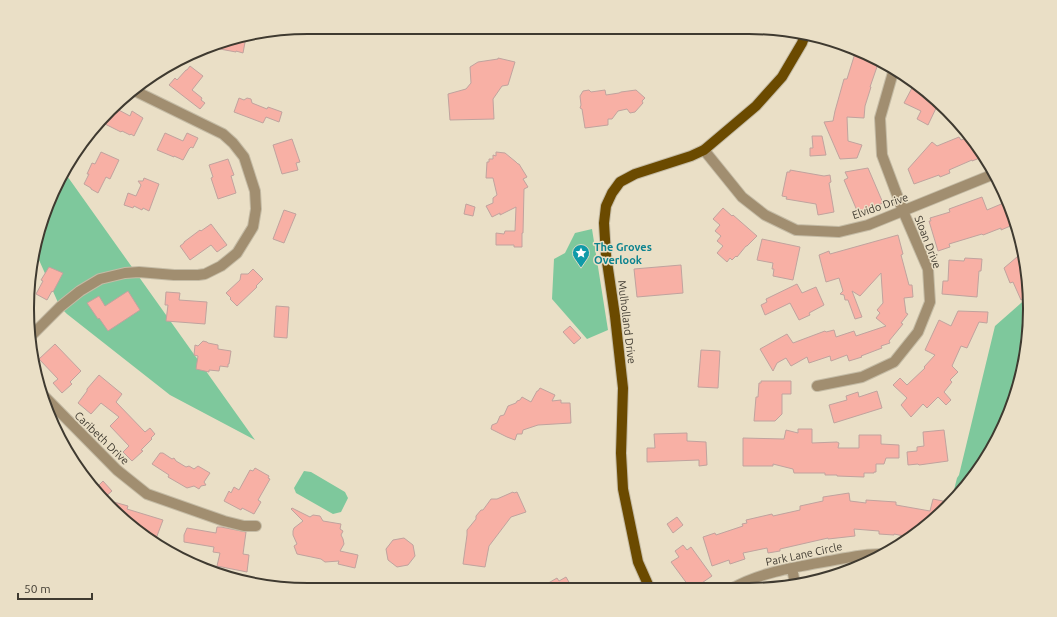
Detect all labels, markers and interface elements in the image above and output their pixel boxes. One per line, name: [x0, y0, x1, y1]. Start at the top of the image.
street label: Elvido Drive: [850, 191, 910, 221]
street label: Sloan Drive: [912, 214, 944, 270]
place label: The Groves Overlook: [594, 241, 652, 266]
place icon: The Groves Overlook: [571, 243, 591, 268]
street label: Mulholland Drive: [616, 280, 638, 364]
street label: Caribeth Drive: [72, 409, 132, 467]
street label: Park Lane Circle: [765, 540, 843, 568]
scale bar: [18, 575, 92, 601]
text: 50 m: [24, 582, 51, 595]

